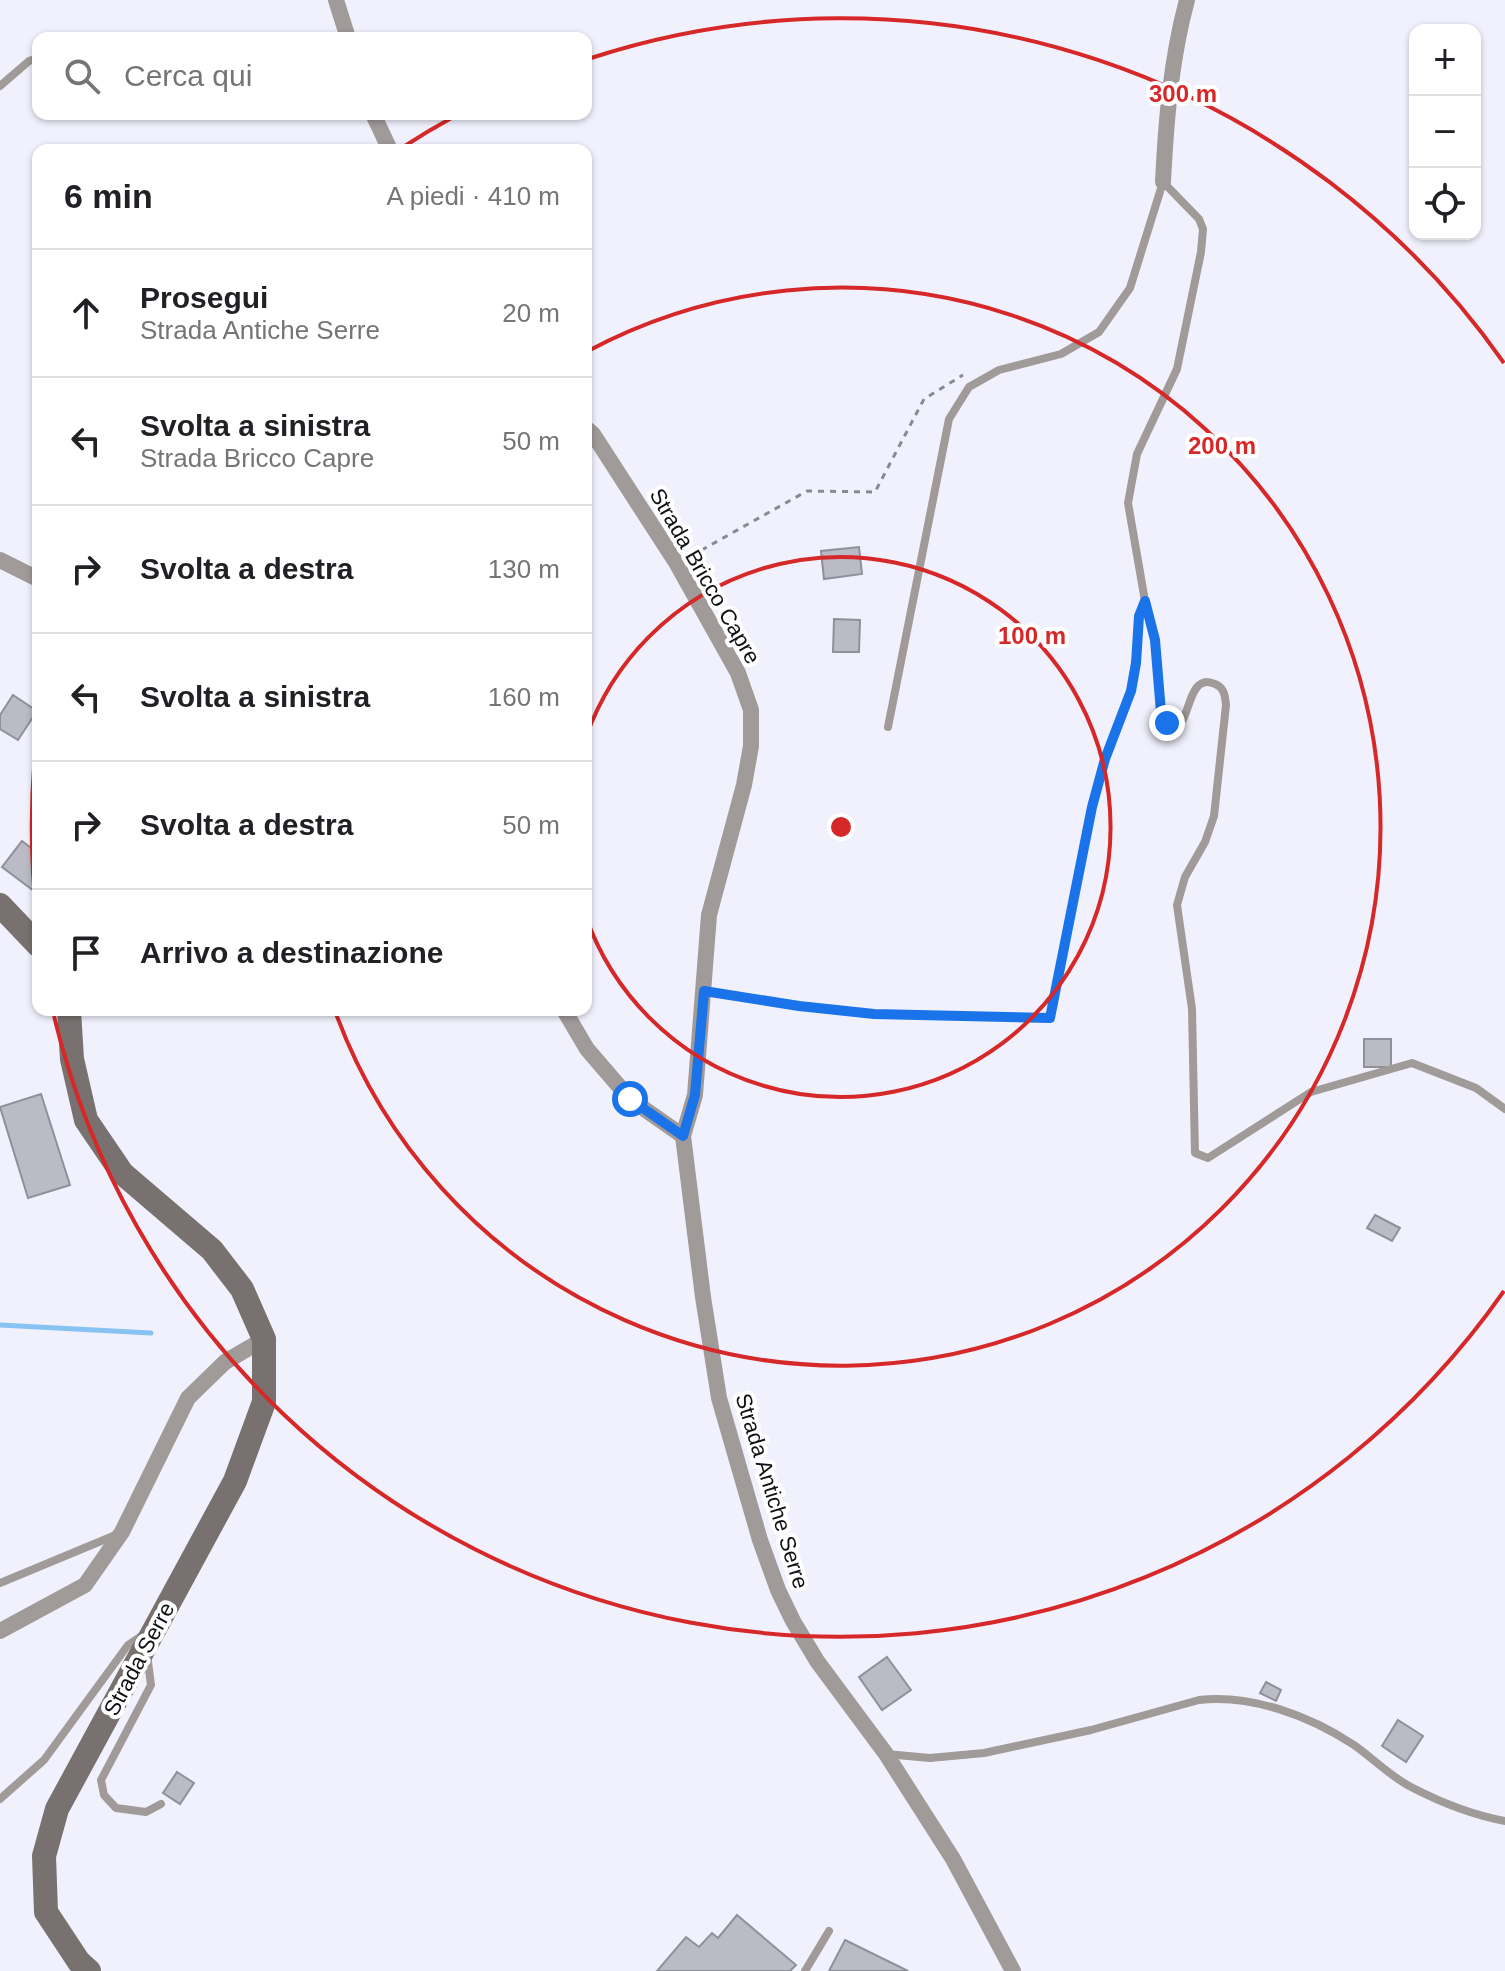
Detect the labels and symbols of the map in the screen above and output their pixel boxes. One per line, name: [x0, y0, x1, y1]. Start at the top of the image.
text: 300 m: [1149, 80, 1217, 107]
text: 200 m: [1188, 432, 1256, 459]
street label: Strada Bricco Capre: [645, 484, 765, 668]
text: 100 m: [998, 622, 1066, 649]
route end: [1149, 705, 1185, 741]
centre of rings: [827, 813, 855, 841]
route start: [612, 1081, 648, 1117]
street label: Strada Antiche Serre: [730, 1390, 814, 1592]
street label: Strada Serre: [99, 1598, 179, 1720]

